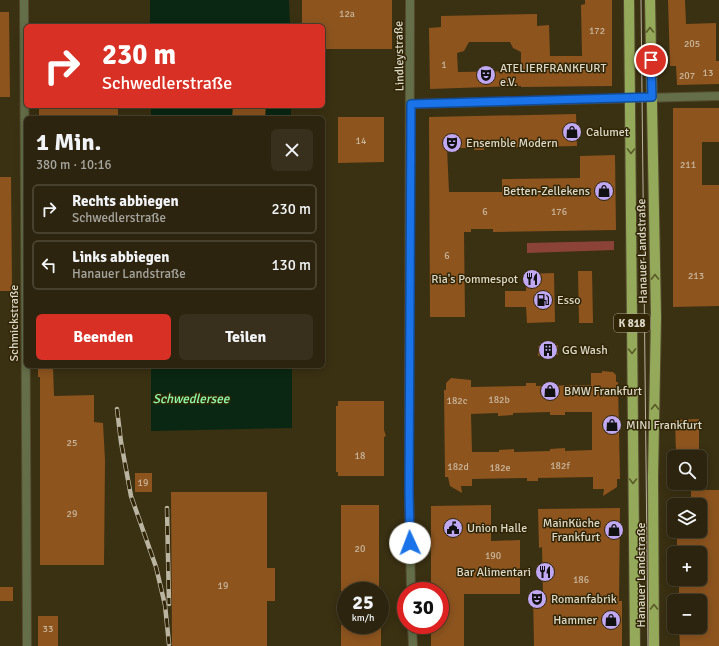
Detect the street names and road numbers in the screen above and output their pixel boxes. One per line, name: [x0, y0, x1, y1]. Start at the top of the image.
street label: Lindleystraße: [391, 21, 408, 91]
street label: Hanauer Landstraße: [634, 198, 651, 304]
street label: Schmickstraße: [7, 285, 22, 361]
road number: K 818: [614, 314, 650, 332]
street label: Hanauer Landstraße: [634, 523, 649, 627]

